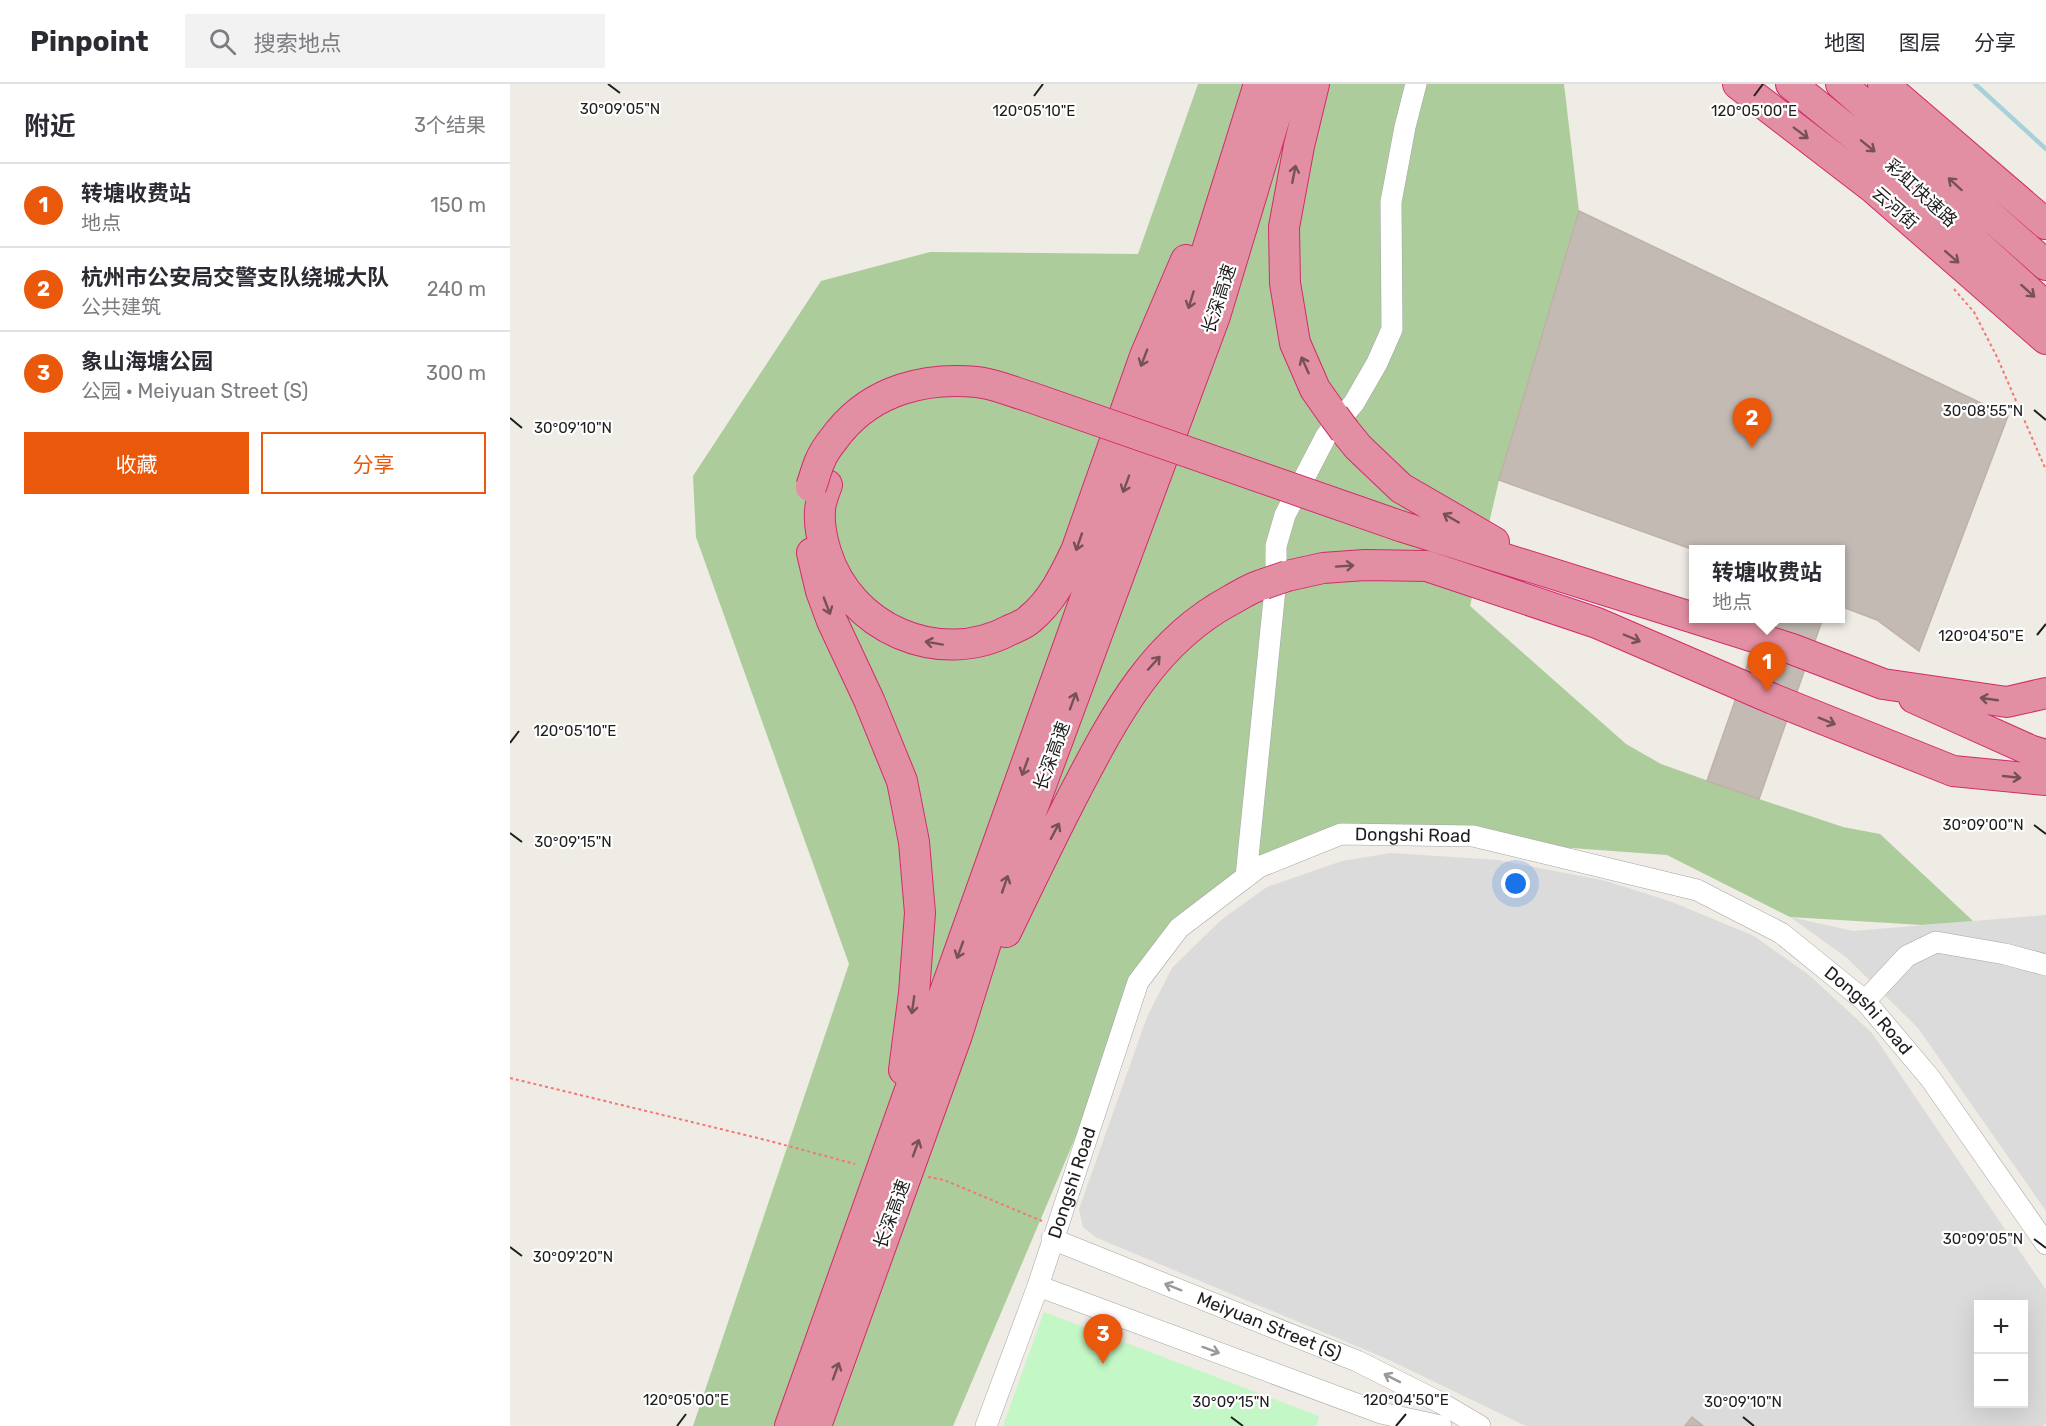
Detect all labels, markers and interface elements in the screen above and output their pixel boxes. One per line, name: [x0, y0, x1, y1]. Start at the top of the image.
search box: [185, 14, 605, 68]
text: Pinpoint: [30, 25, 149, 58]
icon: search: [206, 25, 239, 58]
text: 搜索地点: [254, 30, 342, 57]
text: 地图: [1824, 30, 1866, 55]
text: 图层: [1899, 30, 1941, 55]
text: 分享: [1974, 30, 2016, 55]
text: 30°09'05"N: [580, 100, 660, 118]
text: 120°05'10"E: [993, 102, 1075, 120]
text: 120°05'00"E: [1711, 102, 1797, 120]
text: 附近: [24, 111, 76, 142]
text: 3个结果: [414, 113, 486, 137]
one-way arrow: [1793, 126, 1809, 139]
one-way arrow: [1860, 140, 1876, 153]
street label: 彩虹快速路: [1881, 154, 1961, 232]
one-way arrow: [1289, 165, 1300, 185]
one-way arrow: [1948, 177, 1963, 191]
text: 转塘收费站: [81, 180, 191, 207]
street label: 云河街: [1867, 182, 1923, 234]
text: 1: [39, 193, 48, 217]
text: 150 m: [430, 193, 486, 217]
text: 地点: [81, 211, 121, 235]
one-way arrow: [1943, 249, 1959, 263]
street label: 长深高速: [1197, 261, 1241, 337]
text: 杭州市公安局交警支队绕城大队: [81, 264, 389, 291]
text: 2: [37, 277, 50, 301]
text: 240 m: [427, 277, 486, 301]
one-way arrow: [2020, 284, 2035, 298]
one-way arrow: [1185, 290, 1196, 309]
text: 公共建筑: [81, 295, 161, 319]
text: 象山海塘公园: [81, 348, 213, 375]
one-way arrow: [1138, 348, 1149, 367]
one-way arrow: [1299, 357, 1310, 375]
text: 3: [37, 361, 50, 385]
text: 300 m: [426, 361, 486, 385]
text: 公园 · Meiyuan Street (S): [81, 379, 308, 403]
pin: 2: [1732, 398, 1772, 448]
text: 30°08'55"N: [1943, 402, 2023, 420]
text: 30°09'10"N: [534, 419, 612, 437]
button: 收藏: [24, 432, 249, 494]
button: 分享: [261, 432, 486, 494]
one-way arrow: [1120, 474, 1131, 493]
one-way arrow: [1443, 511, 1460, 523]
one-way arrow: [1073, 532, 1084, 551]
popup: [1689, 545, 1845, 623]
text: 转塘收费站: [1712, 559, 1822, 586]
one-way arrow: [1334, 560, 1354, 571]
text: 地点: [1712, 590, 1752, 614]
one-way arrow: [822, 596, 833, 615]
text: 120°04'50"E: [1938, 627, 2024, 645]
one-way arrow: [1623, 633, 1641, 644]
one-way arrow: [925, 638, 944, 649]
pin: 1: [1748, 642, 1786, 692]
one-way arrow: [1147, 656, 1161, 671]
one-way arrow: [1068, 692, 1079, 710]
one-way arrow: [1979, 694, 1999, 705]
one-way arrow: [1817, 716, 1836, 727]
street label: 长深高速: [1029, 718, 1075, 794]
text: 120°05'10"E: [534, 722, 616, 740]
one-way arrow: [1019, 757, 1030, 775]
one-way arrow: [2002, 772, 2022, 783]
text: 30°09'00"N: [1942, 816, 2024, 834]
one-way arrow: [1050, 822, 1061, 840]
street label: Dongshi Road: [1355, 823, 1471, 847]
text: 30°09'15"N: [534, 833, 612, 851]
your location: [1501, 869, 1530, 898]
one-way arrow: [1001, 875, 1012, 893]
one-way arrow: [953, 940, 964, 959]
street label: Dongshi Road: [1820, 962, 1917, 1059]
one-way arrow: [907, 994, 918, 1014]
street label: Dongshi Road: [1043, 1124, 1101, 1241]
one-way arrow: [912, 1139, 923, 1158]
street label: 长深高速: [869, 1176, 915, 1252]
text: 30°09'05"N: [1943, 1230, 2023, 1248]
text: 30°09'20"N: [533, 1248, 613, 1266]
one-way arrow: [1165, 1281, 1183, 1292]
street label: Meiyuan Street (S): [1194, 1287, 1345, 1365]
map controls: [1974, 1300, 2028, 1408]
button: +: [1974, 1300, 2028, 1354]
pin: 3: [1084, 1314, 1122, 1364]
one-way arrow: [1201, 1345, 1220, 1356]
button: −: [1974, 1354, 2028, 1408]
one-way arrow: [831, 1362, 842, 1381]
one-way arrow: [1384, 1372, 1401, 1384]
text: 120°05'00"E: [643, 1391, 729, 1409]
text: 120°04'50"E: [1363, 1391, 1449, 1409]
text: 30°09'15"N: [1192, 1393, 1270, 1411]
text: 30°09'10"N: [1704, 1393, 1782, 1411]

